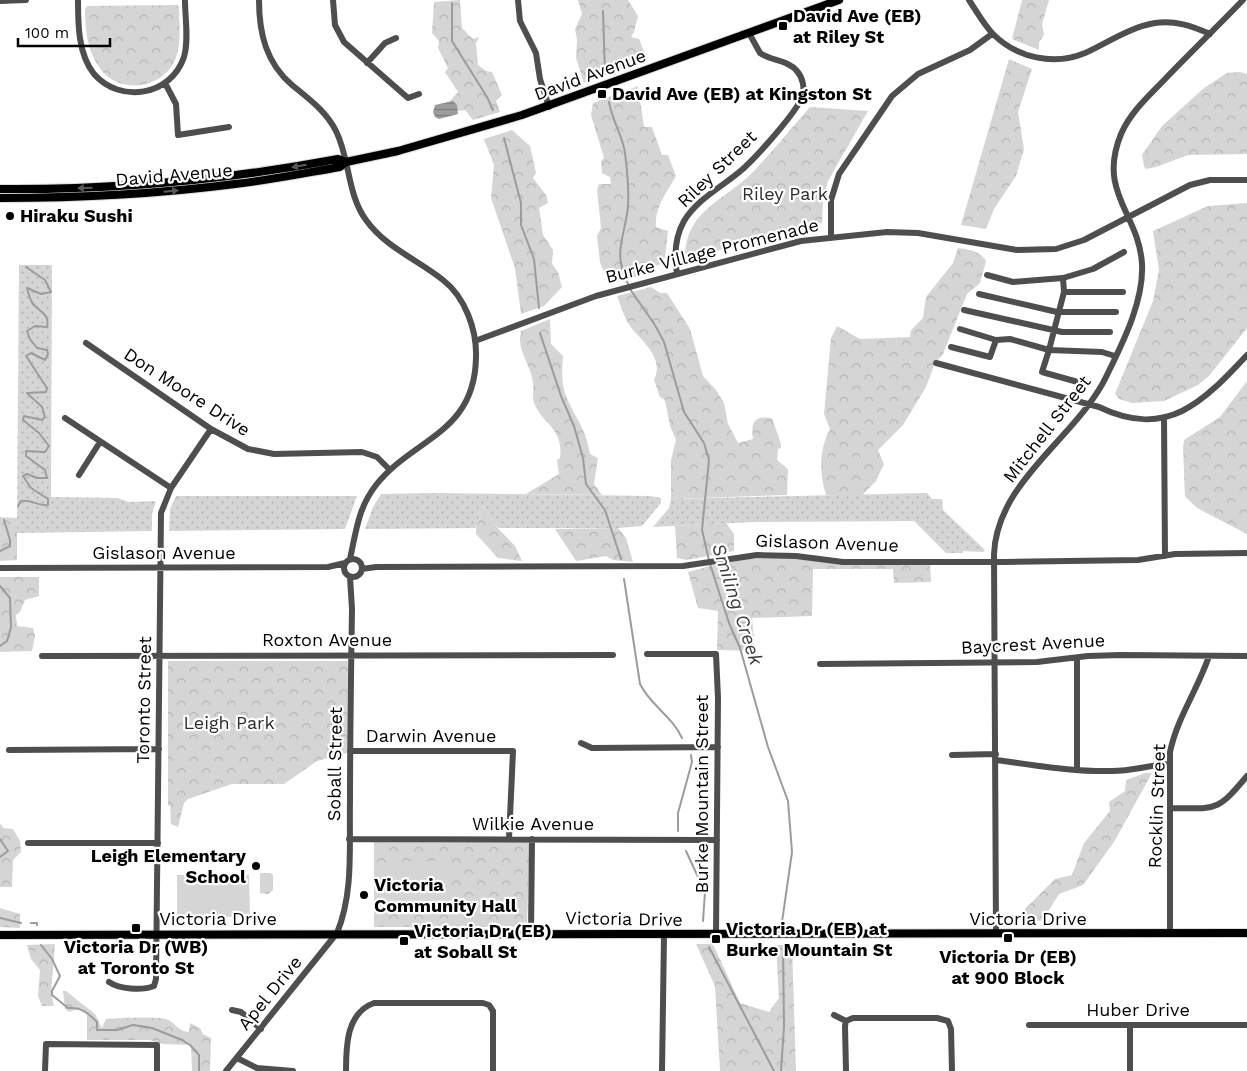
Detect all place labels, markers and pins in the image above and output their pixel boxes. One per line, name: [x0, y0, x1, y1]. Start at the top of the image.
place label: David Ave (EB) at Riley St: [793, 5, 921, 47]
marker: David Ave (EB) at Riley St: [777, 20, 789, 32]
place label: David Ave (EB) at Kingston St: [612, 83, 872, 104]
marker: David Ave (EB) at Kingston St: [596, 88, 608, 100]
place label: Hiraku Sushi: [20, 205, 133, 226]
marker: Hiraku Sushi: [4, 210, 16, 222]
place label: Leigh Elementary School: [91, 845, 247, 887]
marker: Leigh Elementary School: [250, 860, 262, 872]
place label: Victoria Community Hall: [374, 874, 517, 916]
marker: Victoria Community Hall: [358, 889, 370, 901]
place label: Victoria Dr (EB) at Burke Mountain St: [726, 918, 892, 960]
place label: Victoria Dr (EB) at Soball St: [414, 920, 552, 962]
marker: Victoria Dr (WB) at Toronto St: [130, 922, 142, 934]
marker: Victoria Dr (EB) at 900 Block: [1002, 932, 1014, 944]
marker: Victoria Dr (EB) at Burke Mountain St: [710, 933, 722, 945]
marker: Victoria Dr (EB) at Soball St: [398, 935, 410, 947]
place label: Victoria Dr (WB) at Toronto St: [64, 936, 208, 978]
place label: Victoria Dr (EB) at 900 Block: [939, 946, 1077, 988]

